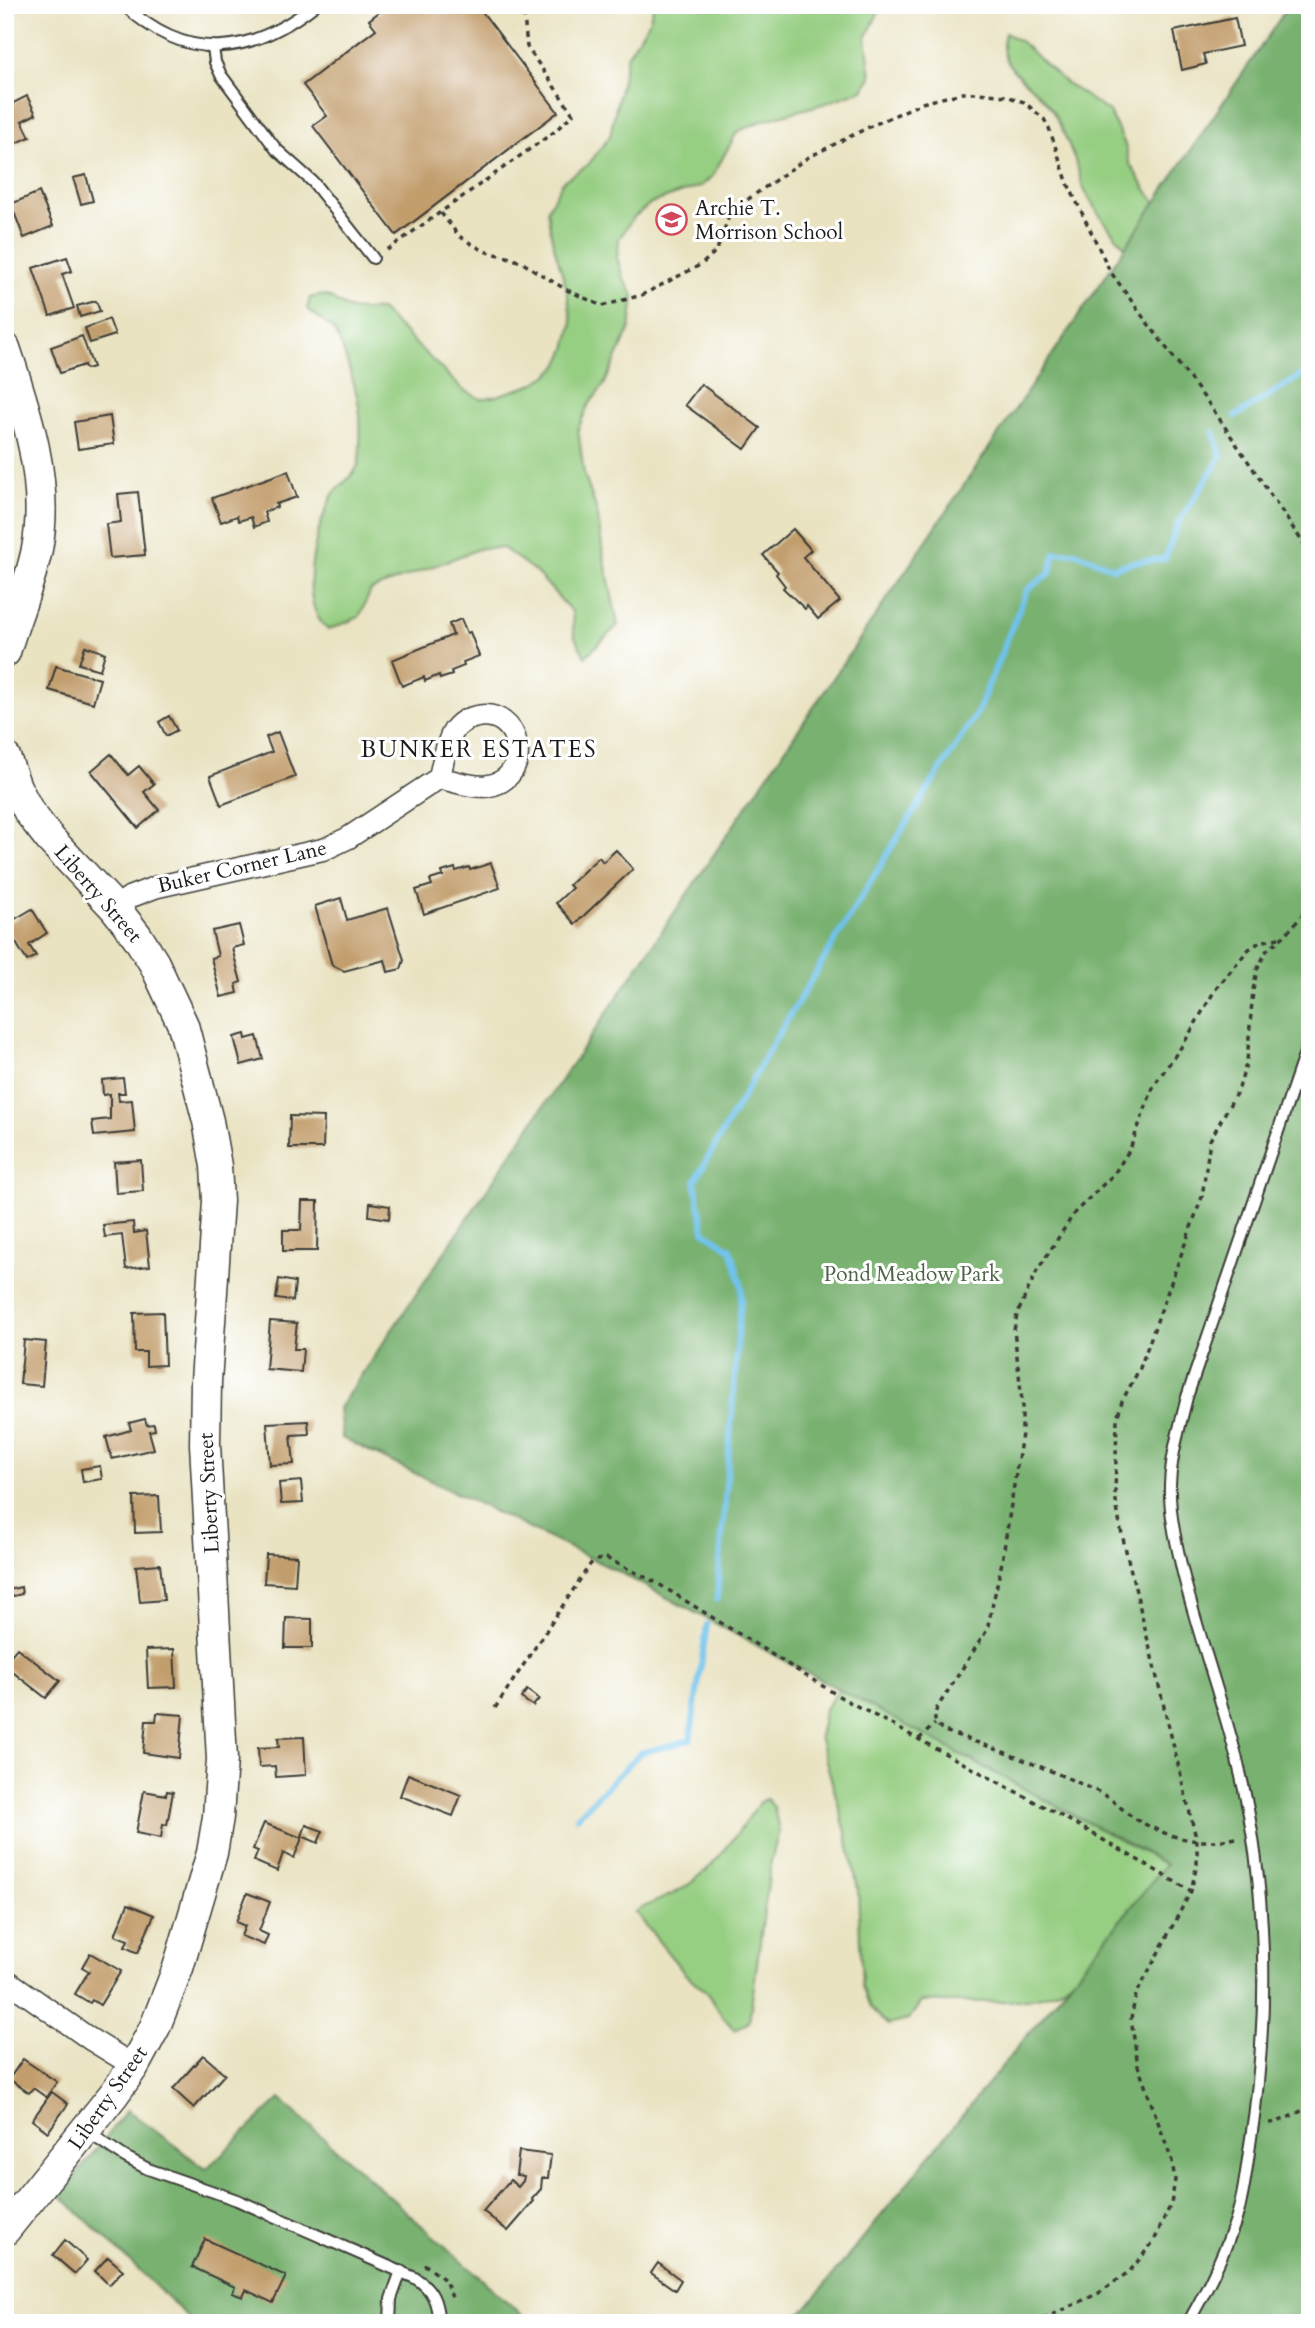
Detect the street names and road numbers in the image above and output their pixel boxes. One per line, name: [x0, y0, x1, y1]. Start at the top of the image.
street label: Buker Corner Lane: [154, 833, 330, 901]
street label: Liberty Street: [47, 839, 149, 949]
street label: Liberty Street: [191, 1431, 227, 1554]
street label: Liberty Street: [61, 2040, 155, 2156]

